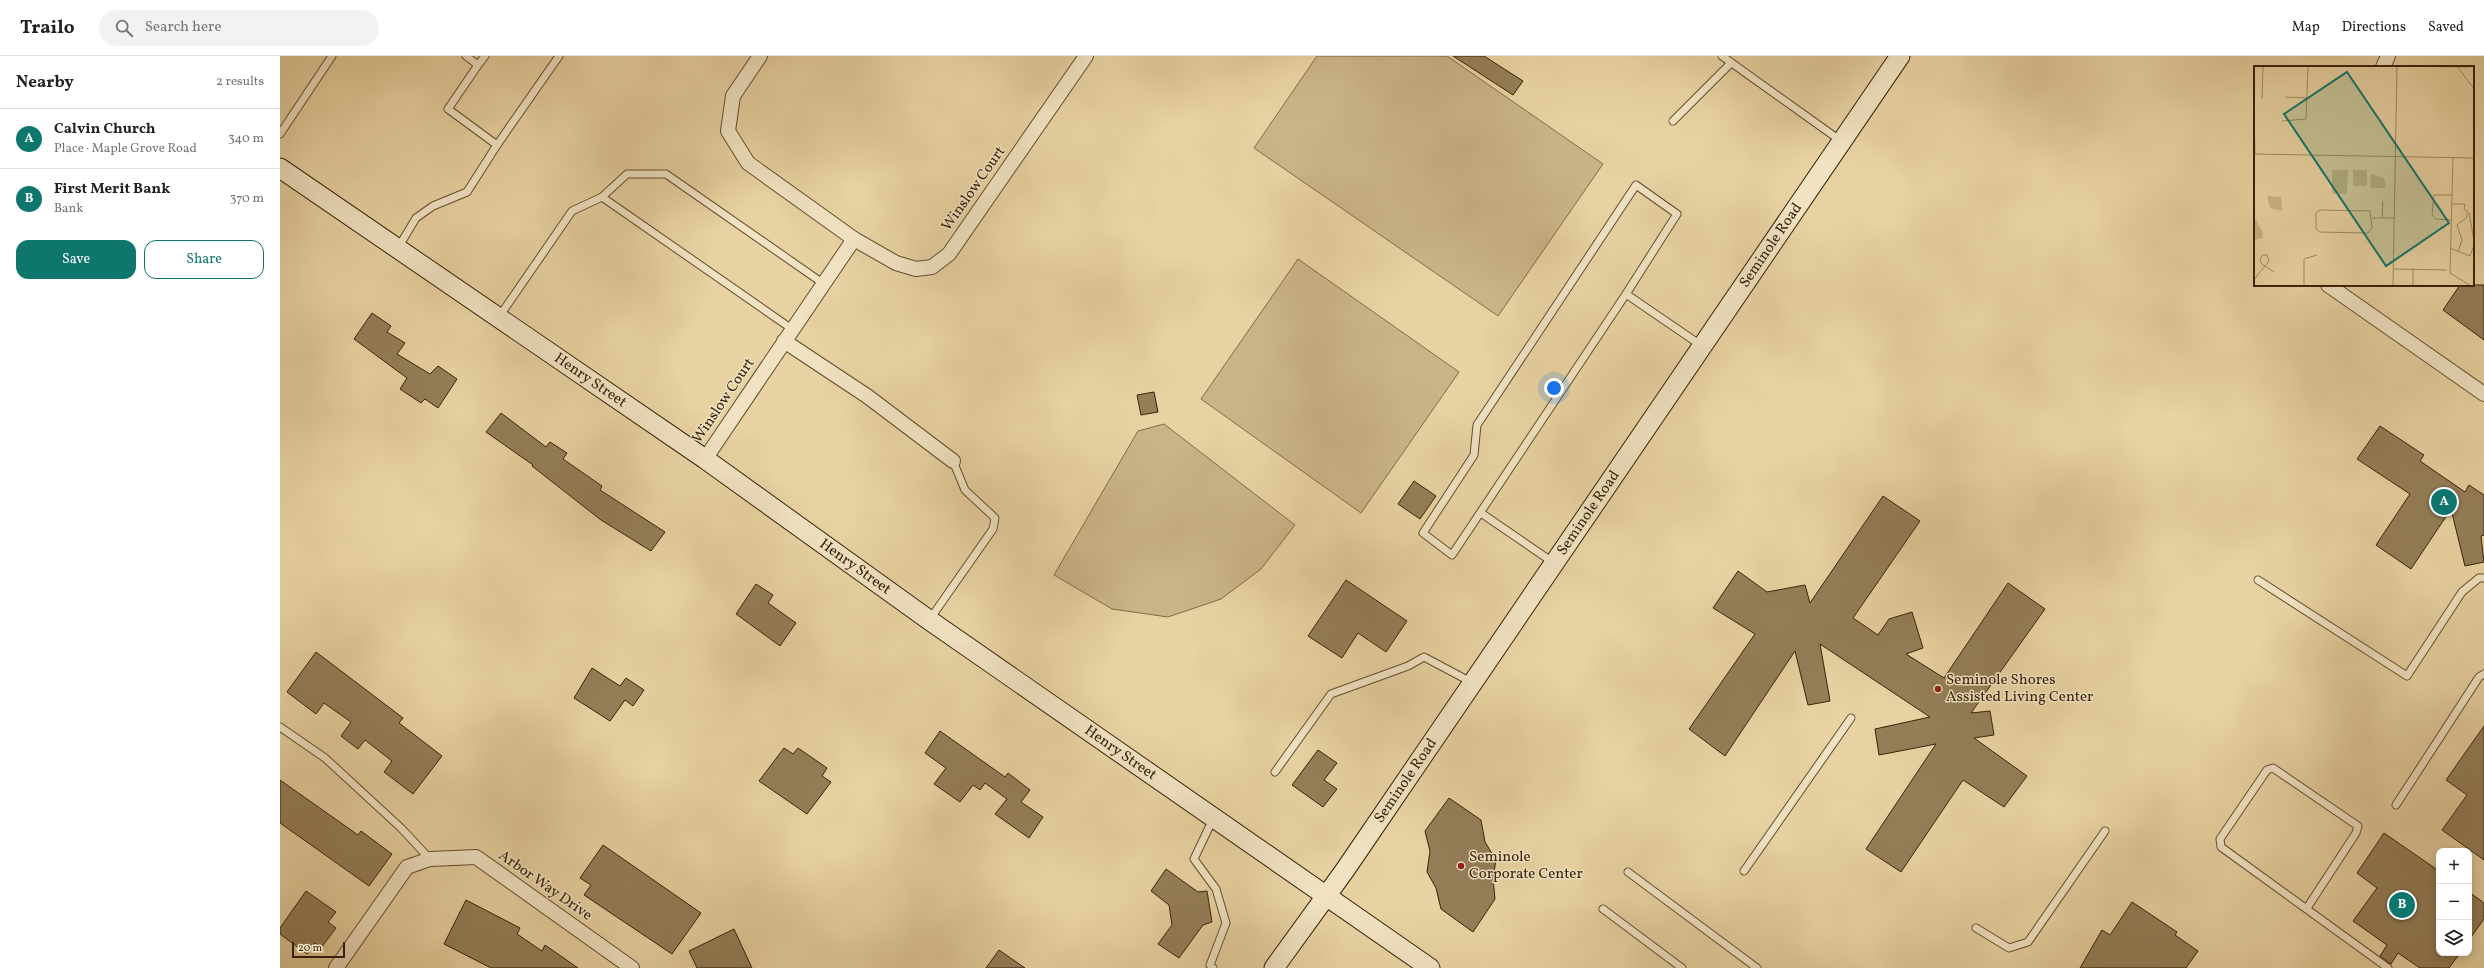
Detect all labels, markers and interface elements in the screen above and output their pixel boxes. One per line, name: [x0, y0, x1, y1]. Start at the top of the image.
search box: [99, 10, 379, 46]
text: Trailo: [20, 15, 75, 41]
icon: search: [113, 17, 135, 39]
text: Search here: [145, 17, 222, 38]
text: Map: [2292, 18, 2320, 37]
text: Directions: [2342, 18, 2406, 37]
text: Saved: [2428, 18, 2464, 37]
inset map: [2254, 66, 2474, 286]
text: Nearby: [16, 71, 74, 94]
text: 2 results: [216, 73, 264, 91]
text: Calvin Church: [54, 119, 156, 140]
text: A: [24, 130, 34, 148]
text: 340 m: [228, 130, 264, 148]
text: Place · Maple Grove Road: [54, 140, 197, 158]
street label: Winslow Court: [937, 143, 1011, 235]
text: First Merit Bank: [54, 179, 170, 200]
text: B: [25, 190, 33, 208]
text: 370 m: [230, 190, 264, 208]
street label: Seminole Road: [1734, 199, 1807, 292]
text: Bank: [54, 200, 83, 218]
button: Save: [16, 240, 136, 279]
button: Share: [144, 240, 264, 279]
street label: Henry Street: [550, 348, 631, 413]
street label: Winslow Court: [688, 354, 760, 448]
your location: [1544, 378, 1564, 398]
street label: Seminole Road: [1552, 466, 1625, 560]
pin: A: [2431, 487, 2457, 517]
street label: Henry Street: [815, 534, 895, 600]
place label: Seminole Shores Assisted Living Center: [1946, 670, 2093, 708]
marker: Seminole Shores Assisted Living Center: [1933, 684, 1943, 694]
street label: Henry Street: [1080, 720, 1161, 785]
street label: Seminole Road: [1369, 734, 1442, 827]
street label: Arbor Way Drive: [494, 846, 596, 926]
place label: Seminole Corporate Center: [1469, 847, 1583, 885]
map controls: [2436, 848, 2472, 956]
button: +: [2436, 848, 2472, 884]
marker: Seminole Corporate Center: [1456, 861, 1466, 871]
button: −: [2436, 884, 2472, 920]
pin: B: [2389, 890, 2415, 920]
button: layers: [2436, 920, 2472, 956]
scale bar: [292, 940, 345, 959]
text: 20 m: [298, 941, 322, 956]

